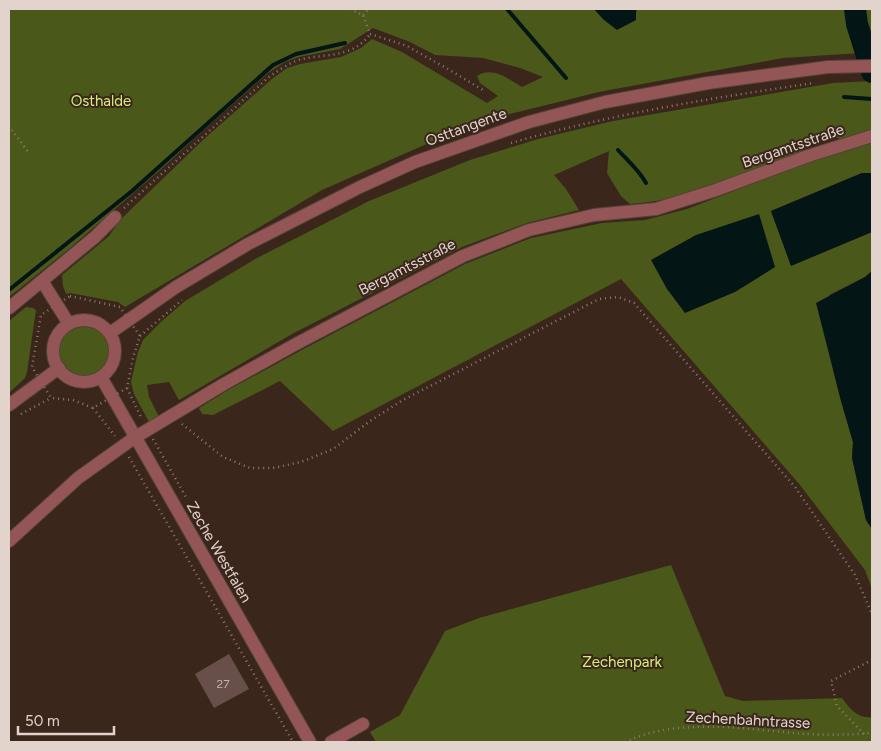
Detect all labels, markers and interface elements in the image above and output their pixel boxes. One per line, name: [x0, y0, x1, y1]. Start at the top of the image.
park label: Osthalde: [71, 92, 131, 110]
street label: Osttangente: [423, 104, 509, 150]
street label: Bergamtsstraße: [740, 120, 846, 172]
street label: Bergamtsstraße: [356, 235, 458, 299]
street label: Zeche Westfalen: [183, 498, 255, 606]
park label: Zechenpark: [582, 653, 663, 671]
house number: 27: [216, 677, 230, 691]
scale bar: [18, 704, 114, 736]
street label: Zechenbahntrasse: [685, 708, 811, 732]
text: 50 m: [25, 712, 60, 730]

